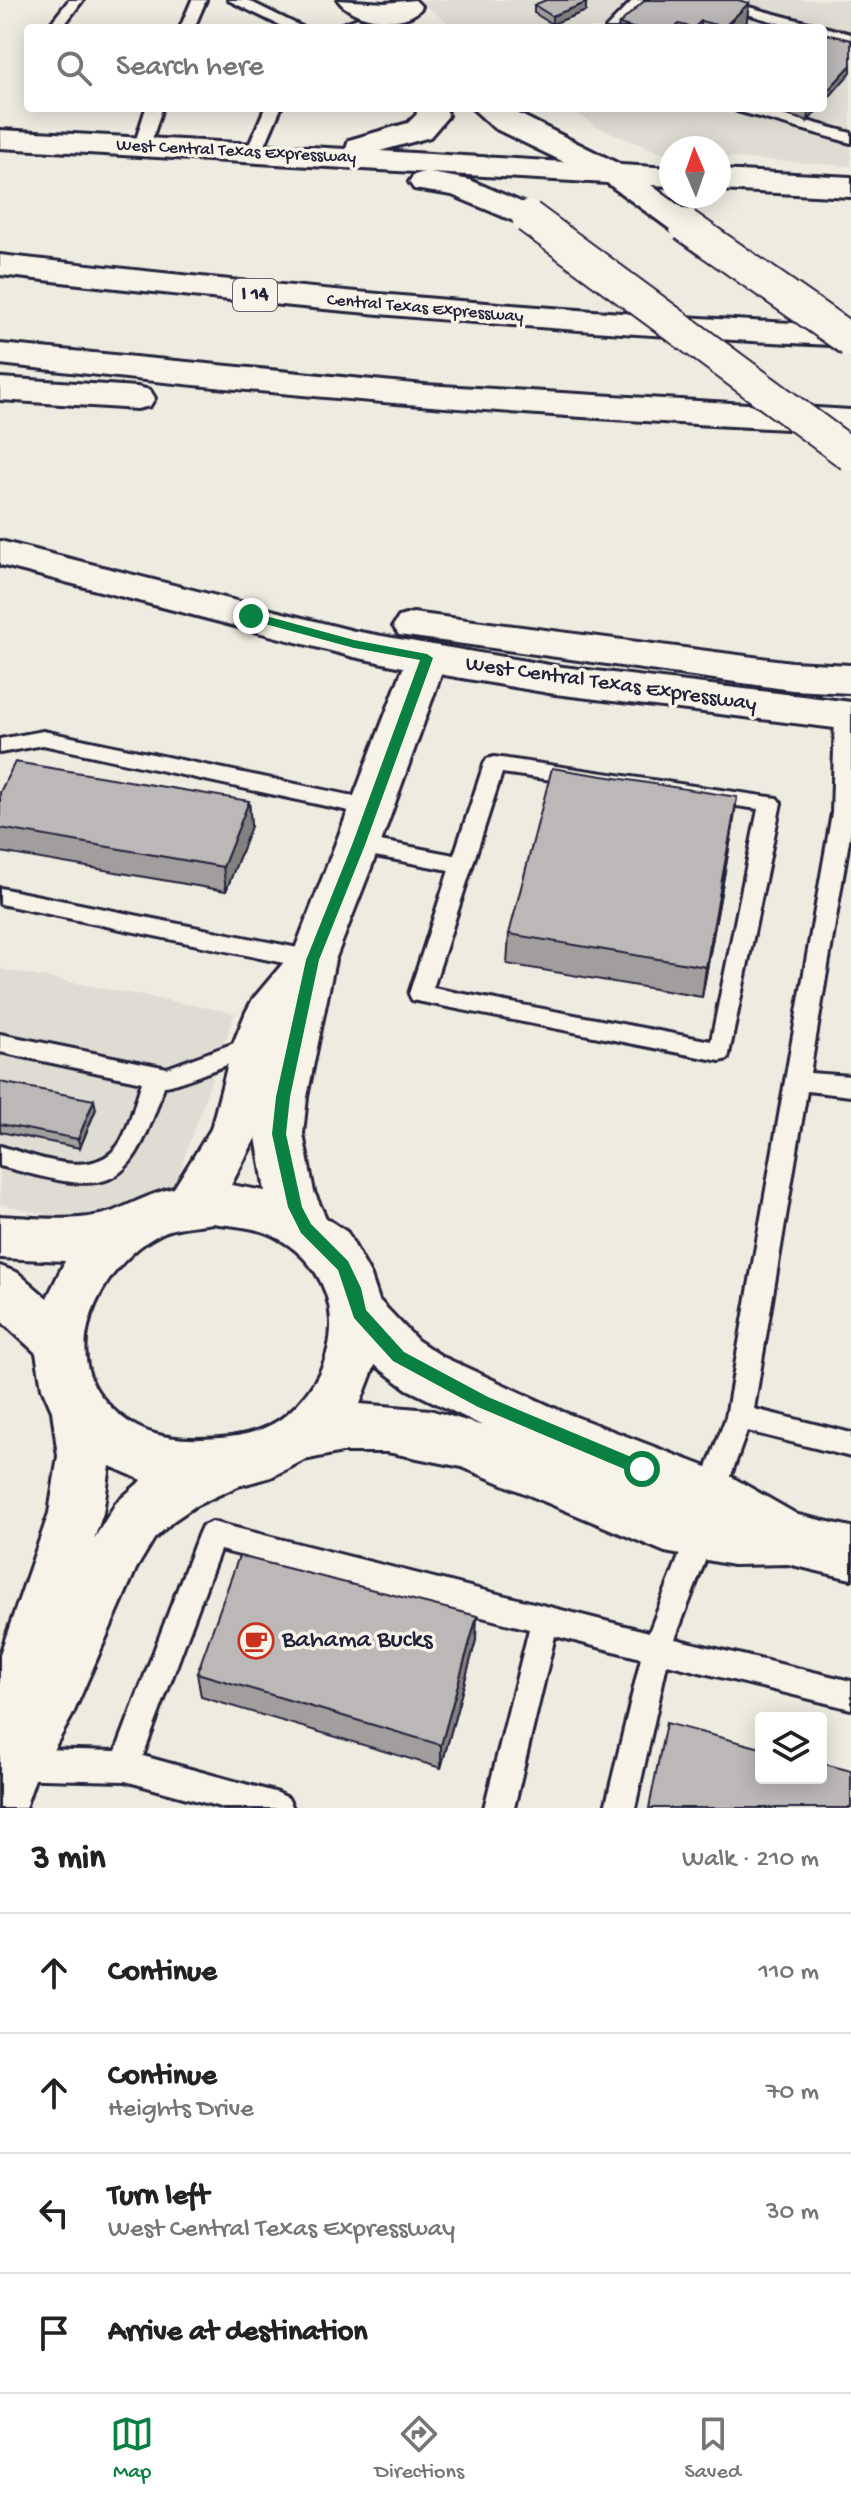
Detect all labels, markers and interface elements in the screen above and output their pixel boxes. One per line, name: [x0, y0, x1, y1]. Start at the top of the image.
search box: [24, 24, 827, 112]
icon: search: [52, 46, 96, 90]
text: Search here: [116, 51, 264, 86]
street label: West Central Texas Expressway: [116, 135, 357, 169]
north arrow: [659, 136, 731, 208]
road number: I 14: [233, 279, 277, 311]
street label: Central Texas Expressway: [326, 290, 524, 328]
route end: [233, 598, 269, 634]
street label: West Central Texas Expressway: [464, 652, 758, 718]
route start: [624, 1451, 660, 1487]
cafe icon: Bahama Bucks: [237, 1622, 275, 1660]
place label: Bahama Bucks: [281, 1626, 434, 1657]
map controls: [755, 1712, 827, 1784]
button: layers: [755, 1712, 827, 1784]
text: 3 min: [32, 1840, 105, 1880]
text: Walk · 210 m: [682, 1845, 819, 1876]
icon: ahead: [32, 1951, 76, 1995]
text: Continue: [108, 1956, 217, 1991]
text: 110 m: [759, 1958, 819, 1989]
text: Continue: [108, 2060, 217, 2095]
icon: ahead: [32, 2071, 76, 2115]
text: 70 m: [766, 2078, 819, 2109]
text: Heights Drive: [108, 2095, 254, 2126]
text: Turn left: [108, 2180, 209, 2215]
icon: left: [32, 2191, 76, 2235]
text: 30 m: [766, 2198, 819, 2229]
text: West Central Texas Expressway: [108, 2215, 455, 2246]
icon: arrive: [32, 2311, 76, 2355]
text: Arrive at destination: [108, 2316, 368, 2351]
tab: Map: [110, 2412, 154, 2486]
tab: Directions: [375, 2412, 464, 2486]
tab: Saved: [684, 2412, 741, 2486]

